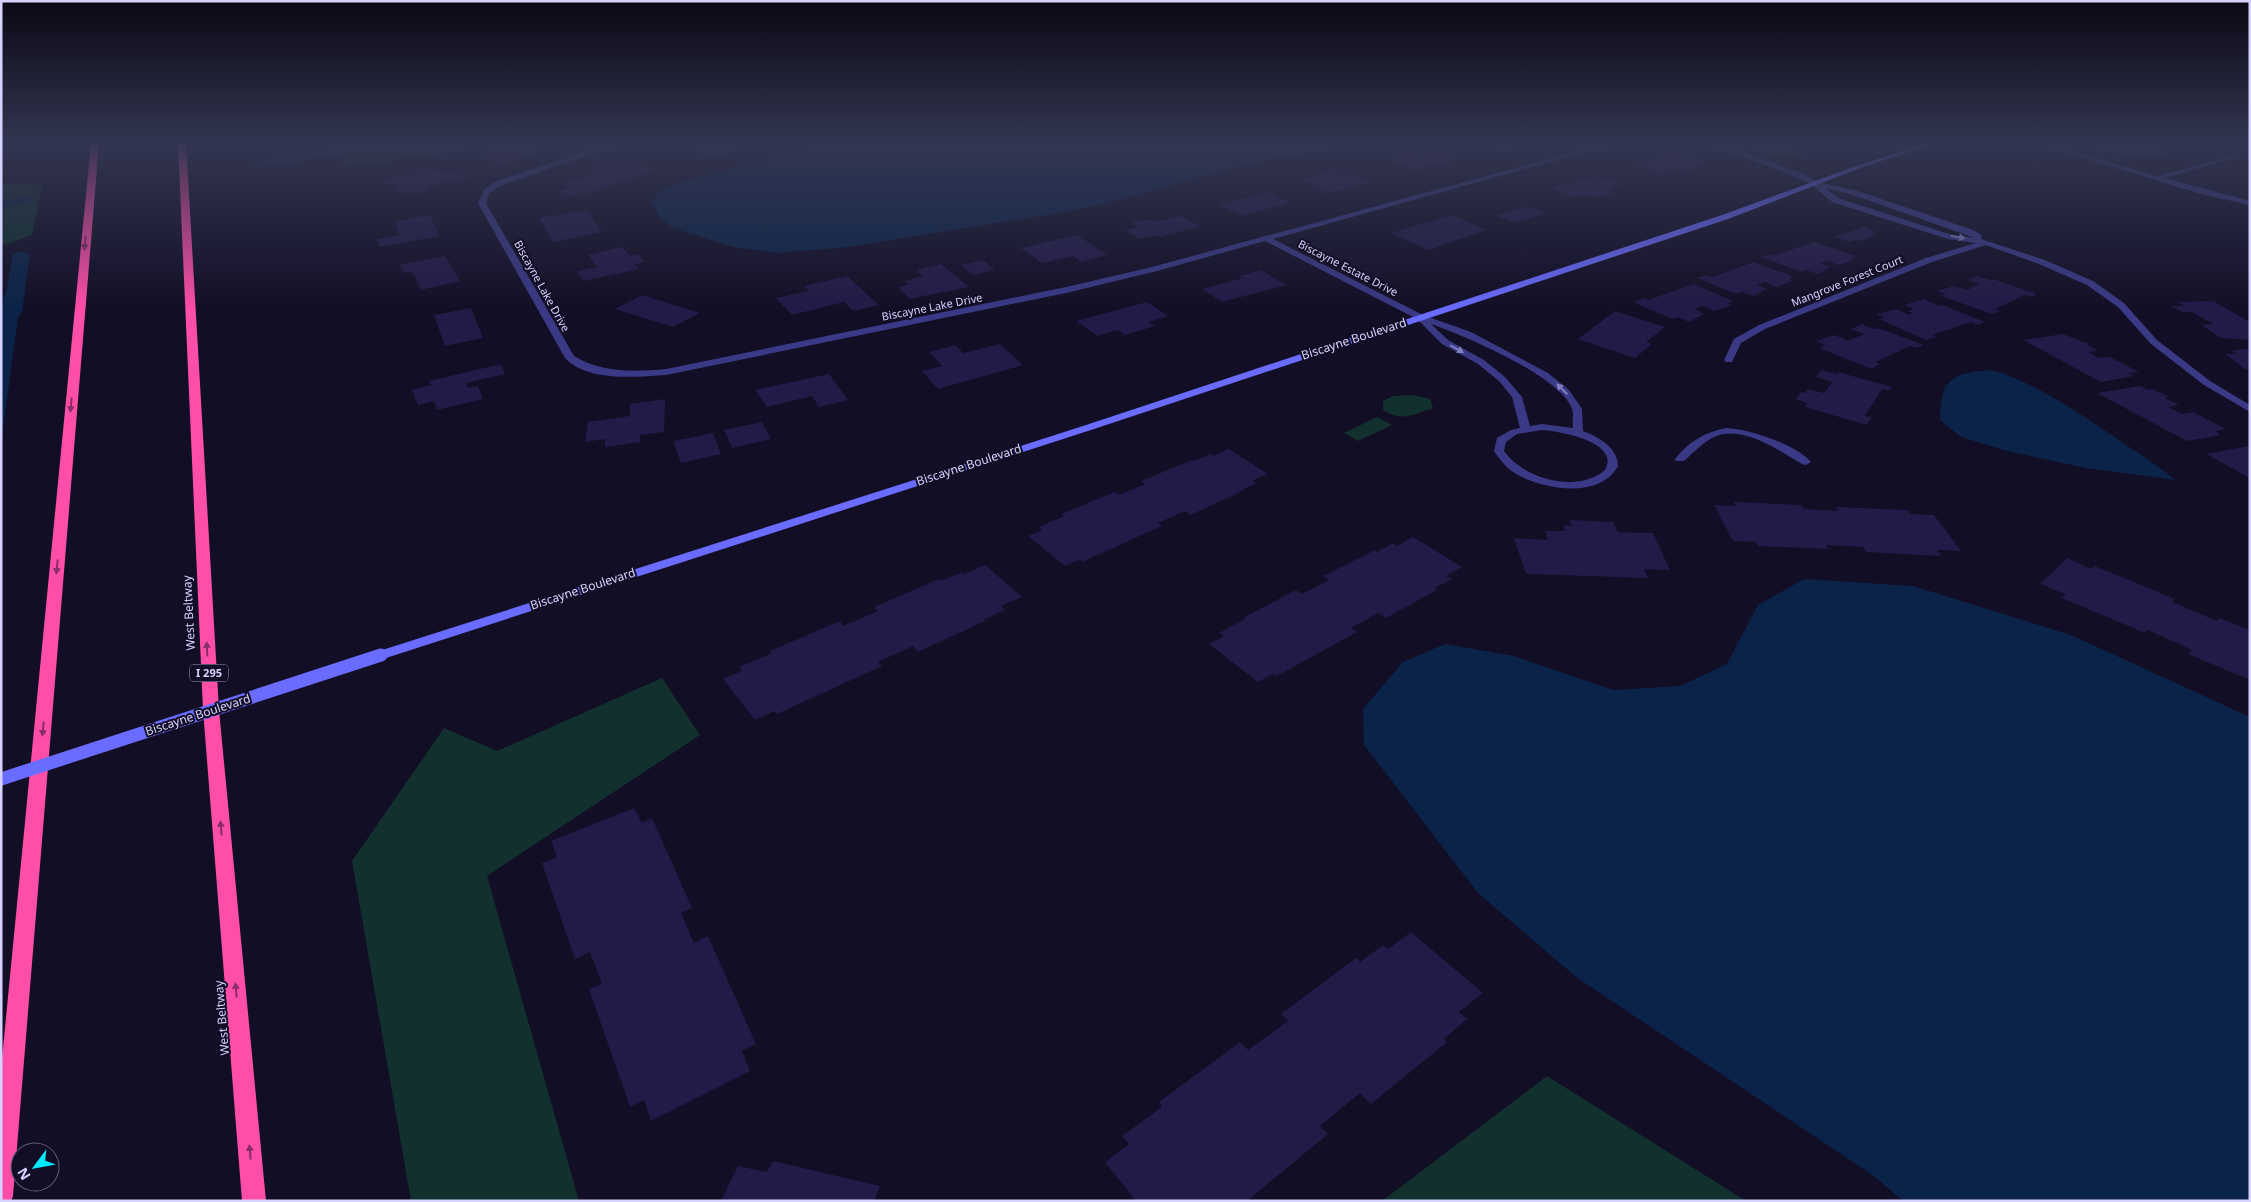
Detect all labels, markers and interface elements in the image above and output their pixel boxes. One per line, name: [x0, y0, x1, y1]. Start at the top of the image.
one-way arrow: [1950, 234, 1966, 242]
one-way arrow: [81, 236, 89, 252]
street label: Biscayne Estate Drive: [1296, 236, 1401, 299]
street label: Biscayne Lake Drive: [511, 237, 574, 334]
street label: Mangrove Forest Court: [1789, 251, 1905, 310]
street label: Biscayne Lake Drive: [880, 289, 984, 324]
street label: Biscayne Boulevard: [1299, 314, 1409, 364]
one-way arrow: [1450, 344, 1463, 353]
one-way arrow: [1556, 383, 1568, 395]
one-way arrow: [67, 397, 75, 413]
street label: Biscayne Boulevard: [914, 440, 1024, 490]
one-way arrow: [53, 559, 61, 575]
street label: Biscayne Boulevard: [528, 564, 638, 614]
street label: West Beltway: [178, 574, 199, 651]
one-way arrow: [203, 641, 211, 657]
road number: I 295: [190, 664, 228, 681]
street label: Biscayne Boulevard: [143, 690, 253, 740]
one-way arrow: [38, 721, 46, 737]
one-way arrow: [217, 820, 225, 836]
street label: West Beltway: [210, 979, 233, 1056]
one-way arrow: [231, 982, 239, 998]
north arrow: [10, 1142, 60, 1192]
one-way arrow: [246, 1144, 254, 1160]
text: N: [12, 1164, 35, 1184]

